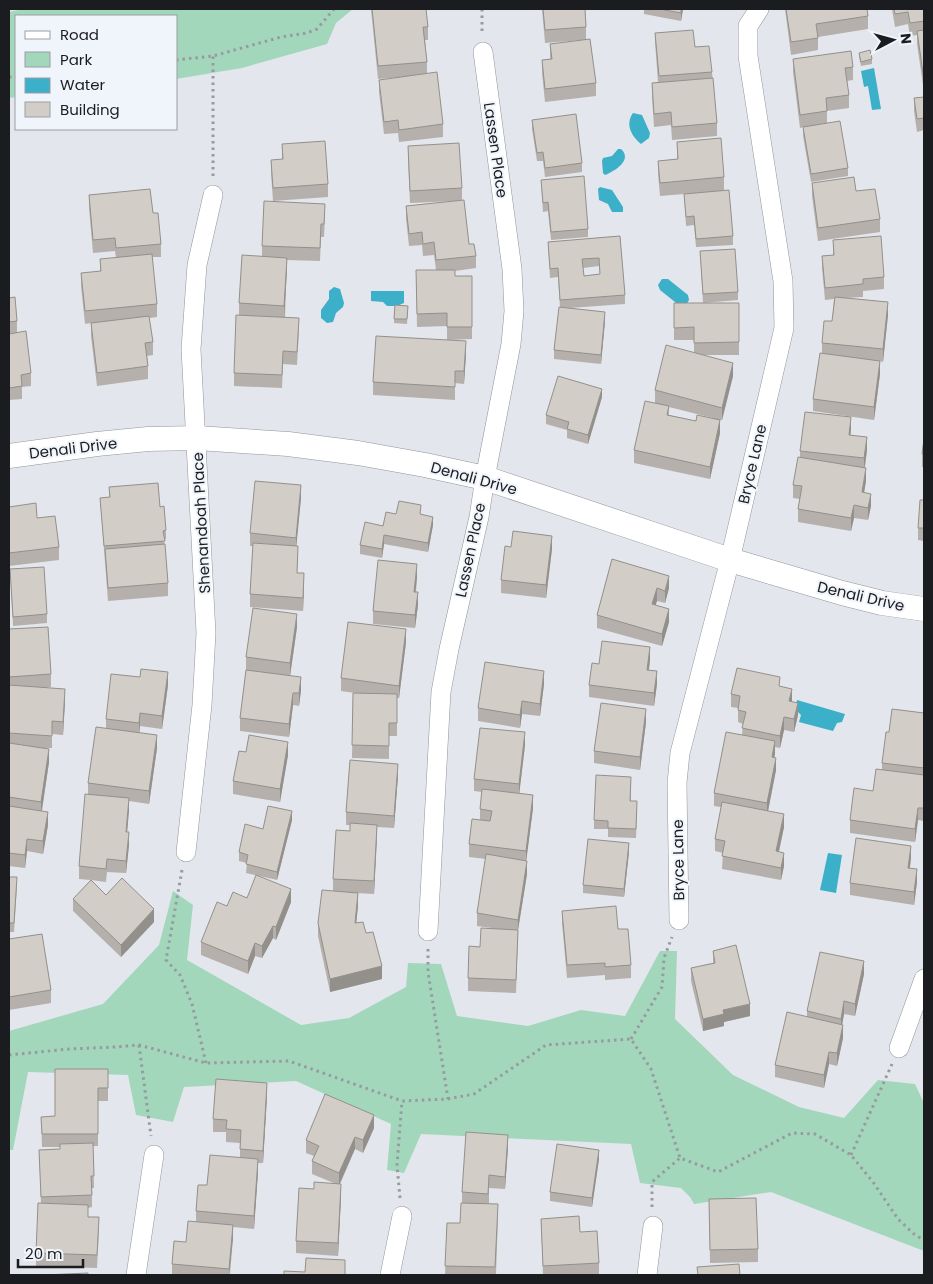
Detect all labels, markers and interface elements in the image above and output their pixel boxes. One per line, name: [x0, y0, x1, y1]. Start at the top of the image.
legend: [15, 15, 178, 130]
north arrow: [868, 15, 918, 65]
text: Road: [60, 24, 99, 45]
text: N: [895, 32, 916, 45]
text: Park: [60, 49, 92, 70]
text: Water: [60, 74, 106, 95]
text: Building: [60, 99, 120, 120]
street label: Lassen Place: [479, 101, 513, 199]
street label: Bryce Lane: [733, 422, 771, 506]
street label: Denali Drive: [28, 432, 118, 464]
street label: Shenandoah Place: [187, 452, 215, 594]
street label: Denali Drive: [428, 456, 520, 500]
street label: Lassen Place: [450, 501, 490, 599]
street label: Denali Drive: [815, 576, 907, 616]
street label: Bryce Lane: [667, 819, 689, 901]
scale bar: [18, 1236, 82, 1268]
text: 20 m: [25, 1243, 63, 1264]

